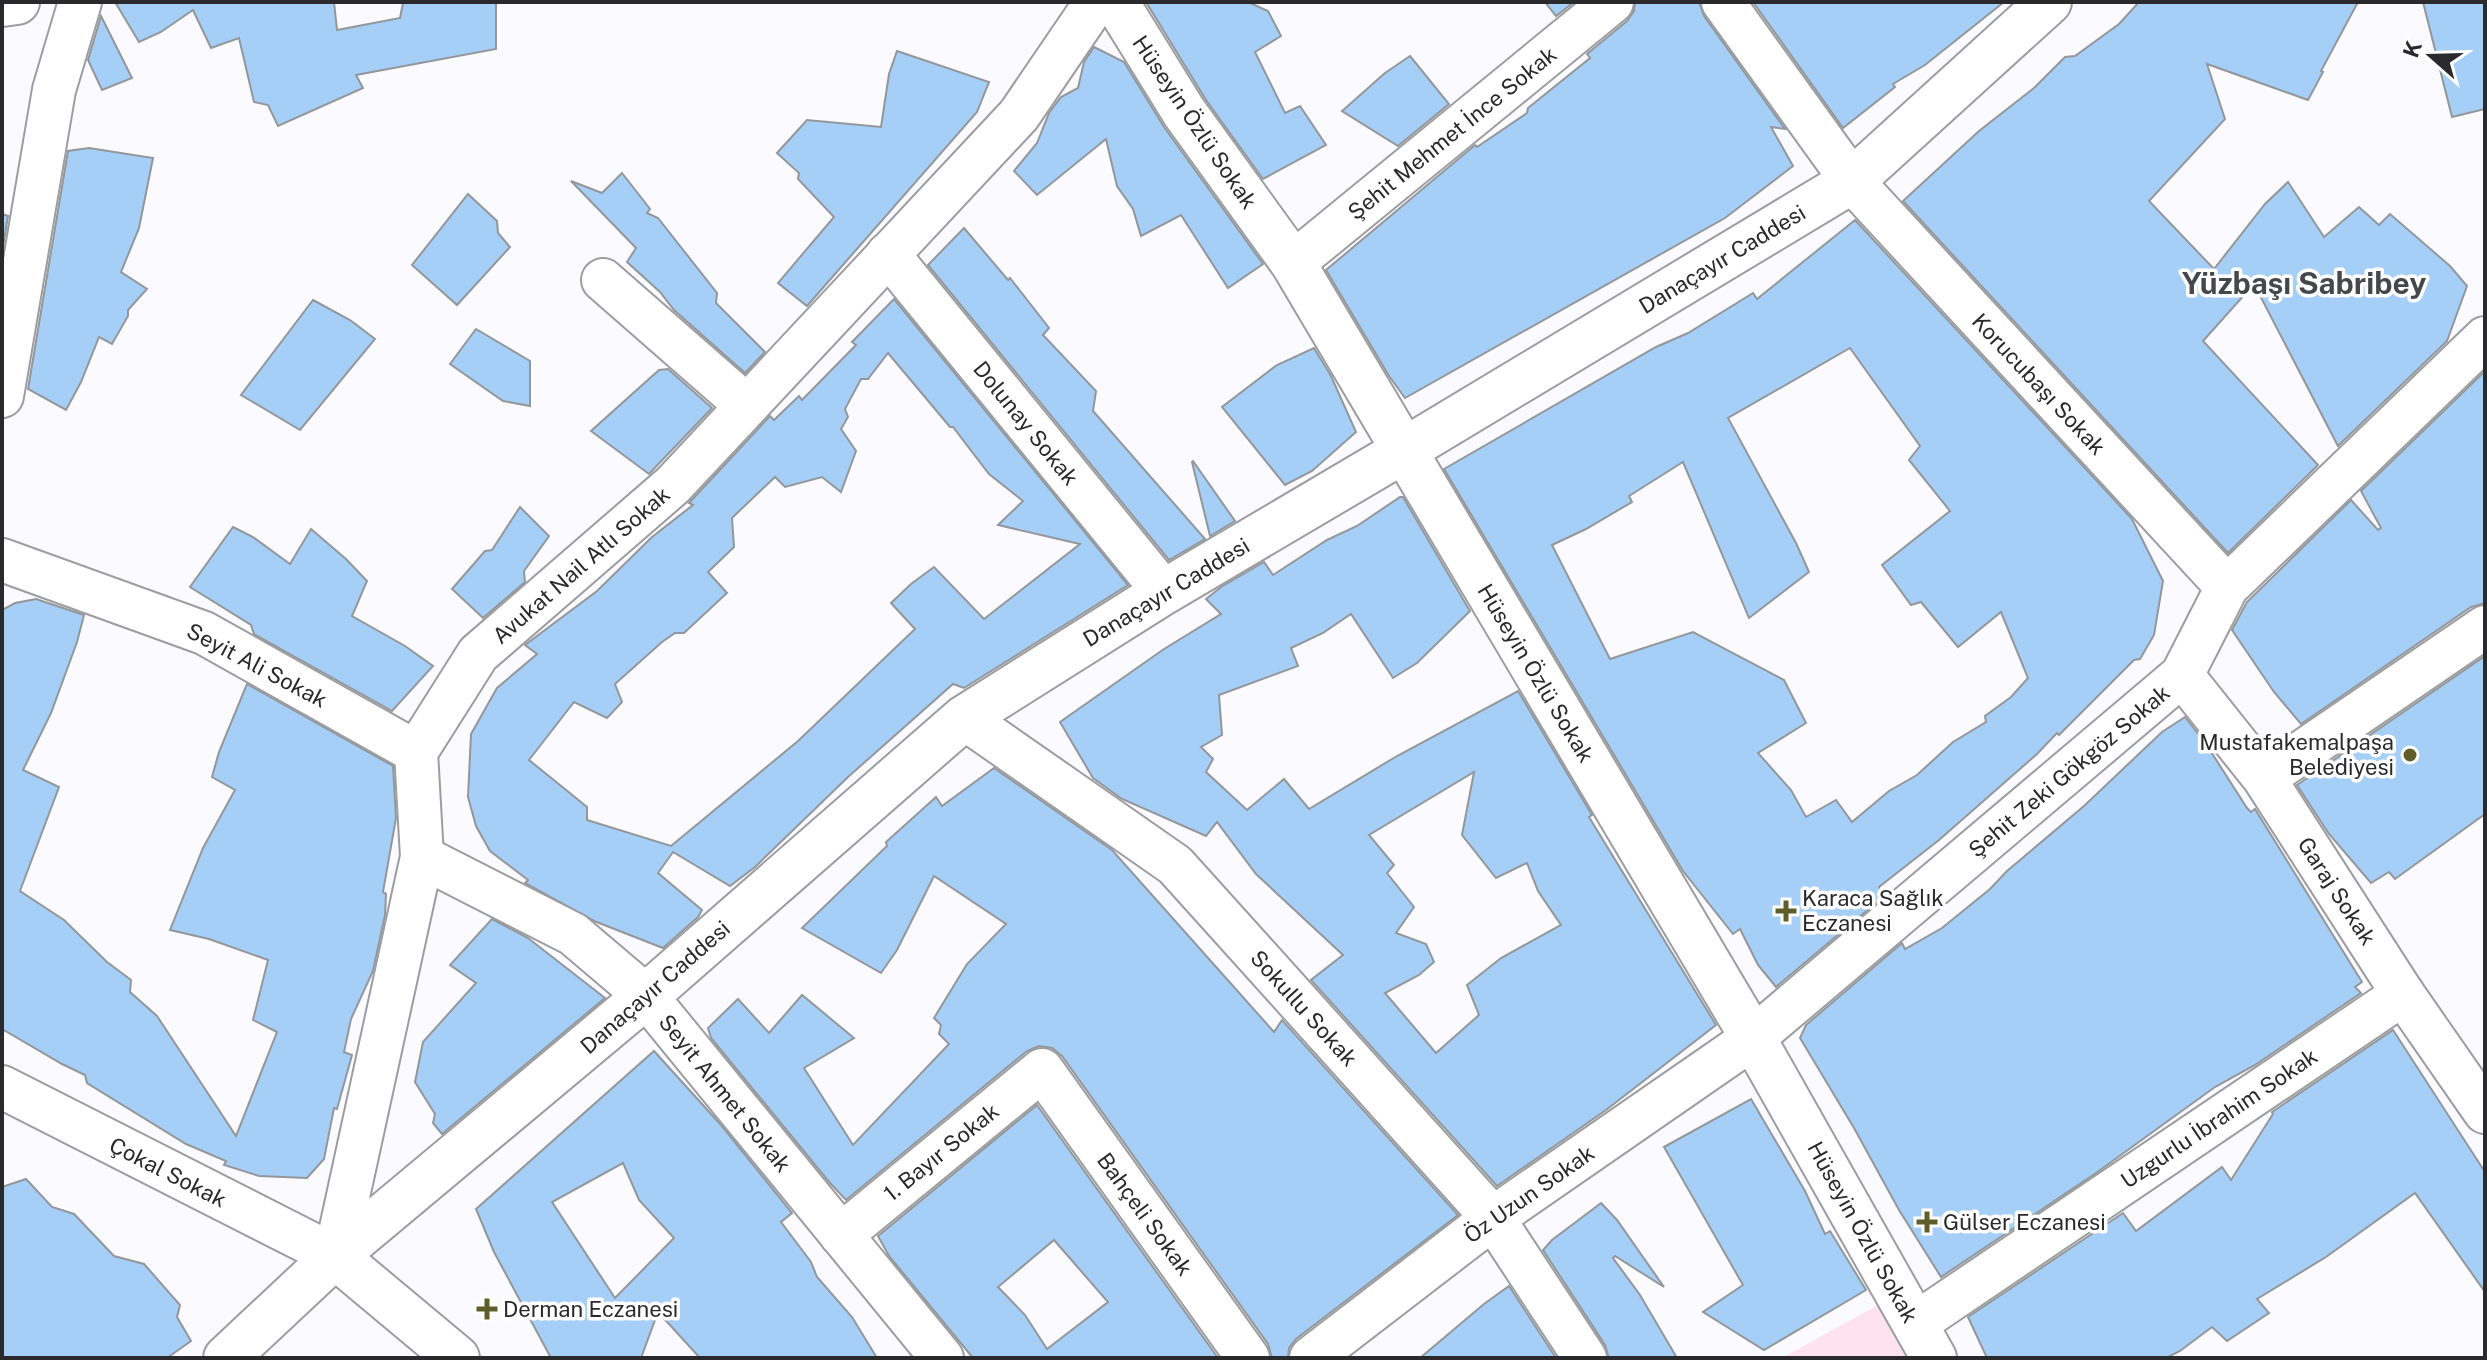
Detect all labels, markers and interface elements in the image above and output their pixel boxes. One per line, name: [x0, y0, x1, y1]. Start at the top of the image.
north arrow: [2391, 16, 2471, 96]
street label: Hüseyin Özlü Sokak: [1127, 30, 1263, 214]
text: K: [2397, 37, 2427, 61]
street label: Şehit Mehmet İnce Sokak: [1342, 40, 1562, 225]
street label: Danaçayır Caddesi: [1634, 199, 1810, 319]
district label: Yüzbaşı Sabribey: [2182, 265, 2426, 301]
street label: Korucubaşı Sokak: [1967, 308, 2111, 460]
street label: Dolunay Sokak: [968, 356, 1084, 490]
street label: Avukat Nail Atlı Sokak: [487, 481, 675, 649]
street label: Danaçayır Caddesi: [1078, 532, 1254, 652]
street label: Hüseyin Özlü Sokak: [1472, 579, 1600, 767]
street label: Seyit Ali Sokak: [183, 617, 331, 713]
street label: Şehit Zeki Gökgöz Sokak: [1963, 679, 2175, 863]
place label: Mustafakemalpaşa Belediyesi: [2199, 729, 2394, 780]
marker: Mustafakemalpaşa Belediyesi: [2401, 746, 2419, 764]
street label: Garaj Sokak: [2292, 832, 2382, 950]
place label: Karaca Sağlık Eczanesi: [1802, 885, 1944, 936]
marker: Karaca Sağlık Eczanesi: [1777, 902, 1795, 920]
street label: Danaçayır Caddesi: [575, 915, 735, 1059]
street label: Sokullu Sokak: [1245, 945, 1363, 1071]
street label: Seyit Ahmet Sokak: [653, 1009, 797, 1177]
street label: Uzgurlu İbrahim Sokak: [2115, 1042, 2322, 1193]
street label: 1. Bayır Sokak: [878, 1098, 1004, 1206]
street label: Çokal Sokak: [105, 1131, 231, 1213]
street label: Hüseyin Özlü Sokak: [1802, 1136, 1925, 1327]
street label: Öz Uzun Sokak: [1458, 1139, 1599, 1248]
street label: Bahçeli Sokak: [1092, 1148, 1198, 1280]
place label: Gülser Eczanesi: [1943, 1209, 2106, 1235]
marker: Gülser Eczanesi: [1918, 1213, 1936, 1231]
place label: Derman Eczanesi: [503, 1296, 678, 1322]
marker: Derman Eczanesi: [478, 1300, 496, 1318]

